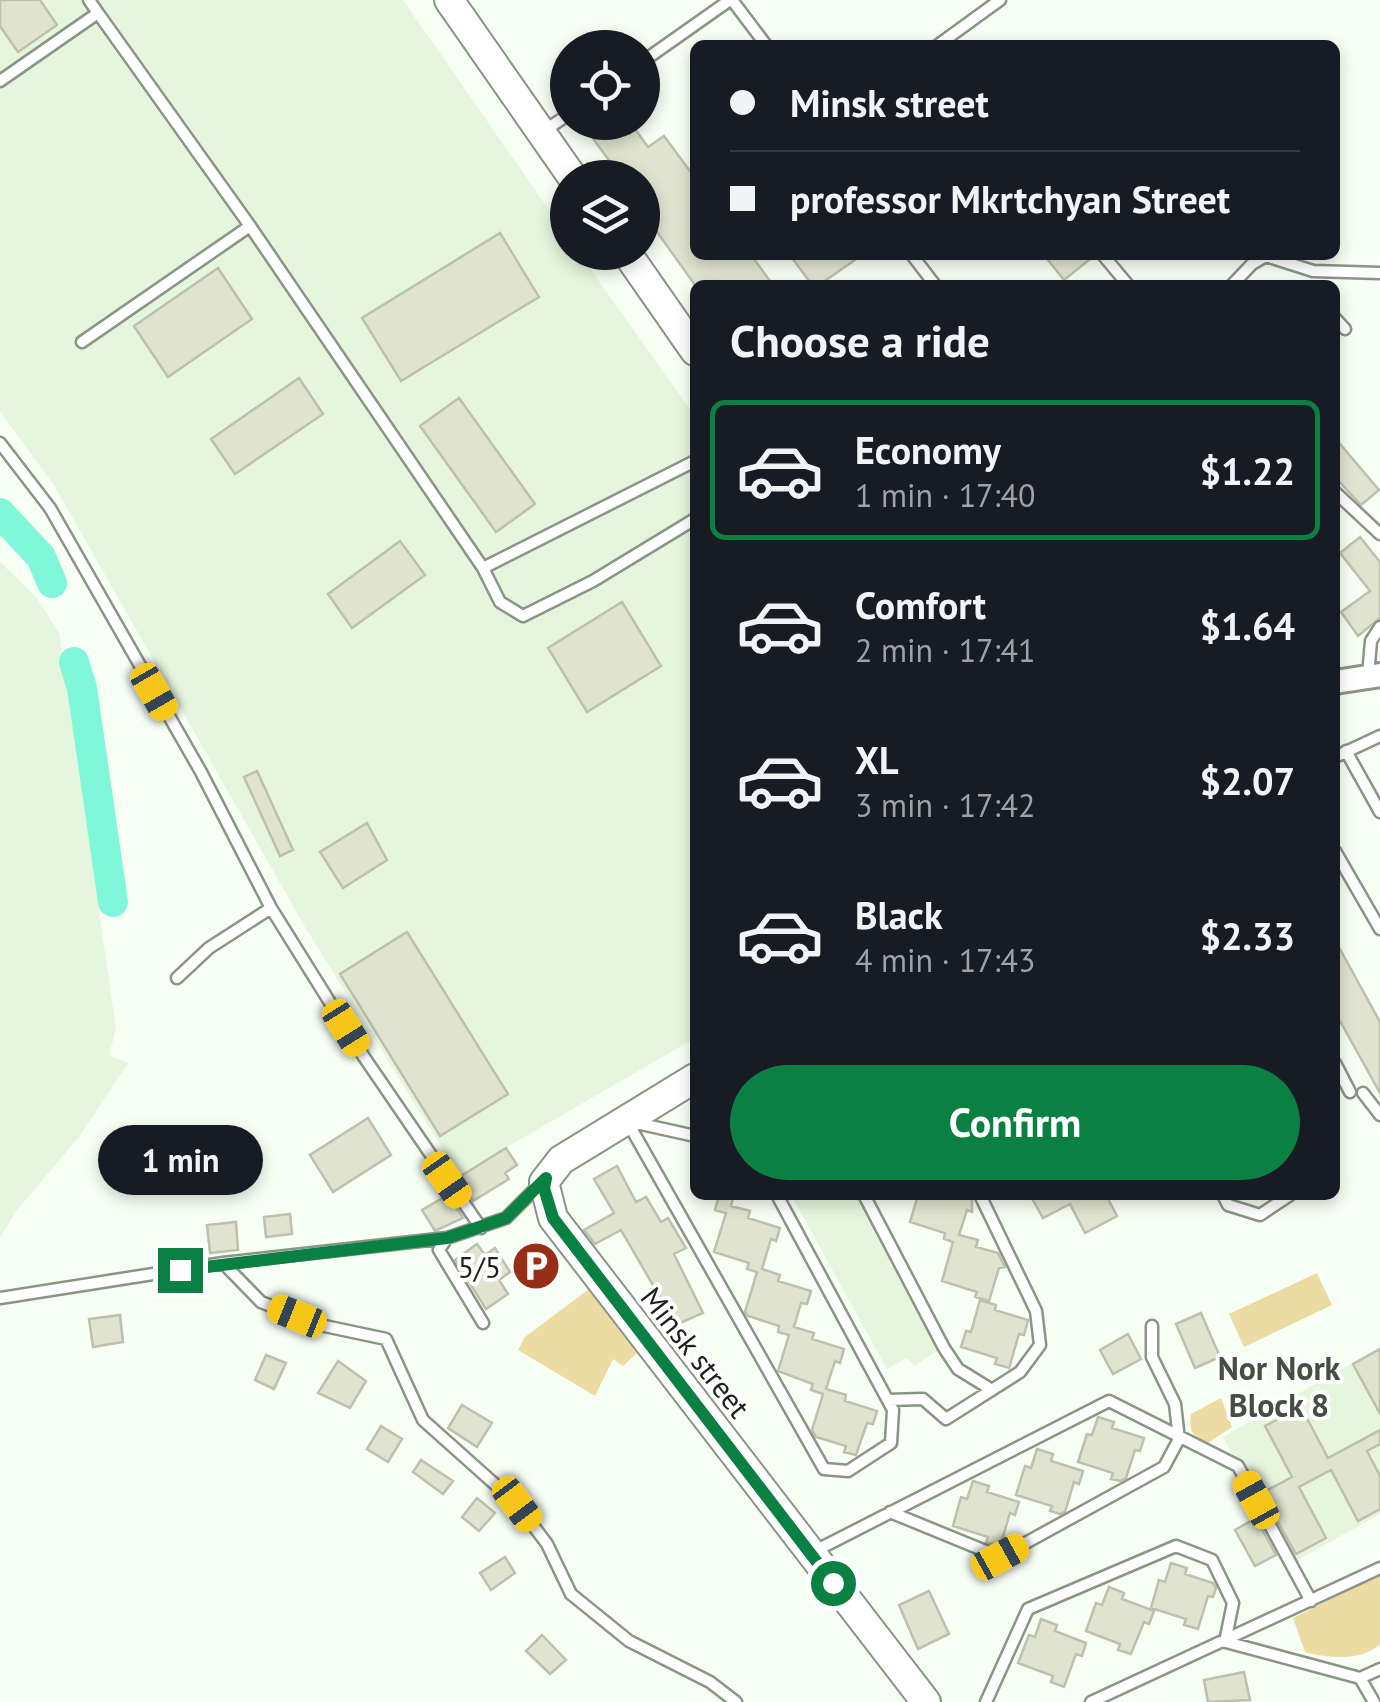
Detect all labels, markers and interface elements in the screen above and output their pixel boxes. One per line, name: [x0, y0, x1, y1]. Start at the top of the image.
map controls: [550, 30, 660, 270]
button: locate: [550, 30, 660, 140]
text: Minsk street: [790, 78, 989, 127]
button: layers: [550, 160, 660, 270]
text: professor Mkrtchyan Street: [790, 174, 1230, 223]
text: Choose a ride: [730, 311, 990, 369]
icon: car: [735, 425, 825, 515]
text: Economy: [855, 425, 1001, 474]
text: $1.22: [1199, 446, 1295, 495]
text: 1 min · 17:40: [855, 474, 1035, 516]
icon: car: [735, 580, 825, 670]
text: Comfort: [855, 580, 986, 629]
text: $1.64: [1199, 601, 1295, 650]
text: 2 min · 17:41: [855, 629, 1035, 671]
car: [126, 659, 182, 725]
icon: car: [735, 735, 825, 825]
text: XL: [855, 735, 899, 784]
text: $2.07: [1199, 756, 1295, 805]
text: 3 min · 17:42: [855, 784, 1035, 826]
icon: car: [735, 890, 825, 980]
text: Black: [855, 890, 943, 939]
text: $2.33: [1199, 911, 1295, 960]
text: 4 min · 17:43: [855, 939, 1035, 981]
car: [317, 995, 375, 1061]
button: Confirm: [730, 1065, 1300, 1180]
callout: 1 min: [98, 1125, 262, 1195]
text: 1 min: [141, 1139, 220, 1181]
car: [418, 1147, 476, 1213]
parking icon: 5/5: [510, 1240, 562, 1292]
place label: 5/5: [458, 1247, 501, 1286]
route end: [158, 1248, 203, 1293]
street label: Minsk street: [633, 1279, 759, 1425]
car: [264, 1291, 330, 1341]
district label: Nor Nork Block 8: [1218, 1347, 1341, 1426]
car: [1228, 1466, 1284, 1534]
car: [487, 1471, 547, 1537]
car: [966, 1529, 1034, 1585]
route start: [811, 1561, 856, 1606]

